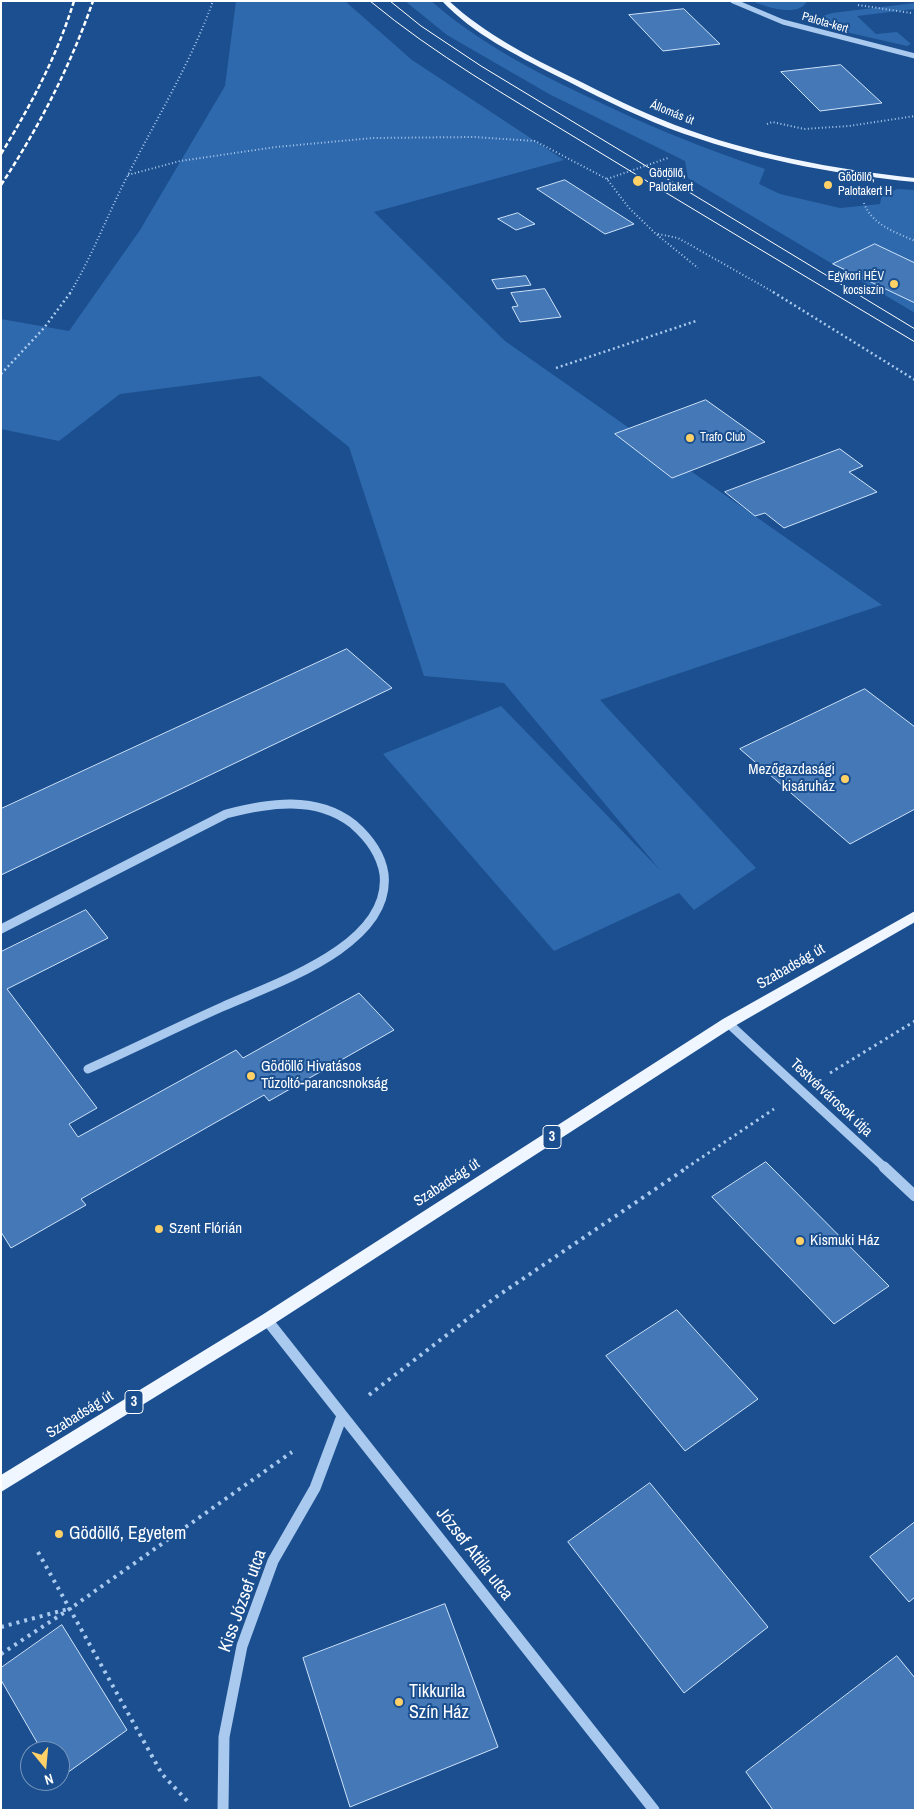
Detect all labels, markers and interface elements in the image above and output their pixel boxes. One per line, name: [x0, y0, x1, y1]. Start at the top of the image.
street label: Palota-kert: [800, 10, 850, 36]
street label: Állomás út: [648, 98, 696, 128]
place label: Gödöllő, Palotakert: [649, 167, 693, 195]
place label: Gödöllő, Palotakert H: [838, 171, 892, 199]
marker: Gödöllő, Palotakert: [631, 174, 645, 188]
marker: Gödöllő, Palotakert H: [822, 179, 834, 191]
place label: Egykori HÉV kocsiszín: [828, 270, 884, 298]
marker: Egykori HÉV kocsiszín: [888, 278, 900, 290]
place label: Trafo Club: [700, 431, 746, 445]
marker: Trafo Club: [684, 432, 696, 444]
place label: Mezőgazdasági kisáruház: [748, 761, 835, 796]
marker: Mezőgazdasági kisáruház: [839, 773, 851, 785]
street label: Szabadság út: [754, 940, 828, 994]
street label: Testvérvárosok útja: [786, 1055, 876, 1141]
place label: Gödöllő Hivatásos Tűzoltó-parancsnokság: [261, 1058, 388, 1093]
marker: Gödöllő Hivatásos Tűzoltó-parancsnokság: [245, 1070, 257, 1082]
road number: 3: [543, 1126, 561, 1148]
street label: Szabadság út: [411, 1155, 483, 1211]
place label: Szent Flórián: [169, 1220, 242, 1238]
marker: Szent Flórián: [153, 1223, 165, 1235]
place label: Kismuki Ház: [810, 1232, 880, 1250]
marker: Kismuki Ház: [794, 1235, 806, 1247]
street label: Szabadság út: [43, 1387, 117, 1443]
road number: 3: [125, 1390, 143, 1414]
street label: József Attila utca: [431, 1503, 517, 1605]
place label: Gödöllő, Egyetem: [69, 1523, 186, 1545]
marker: Gödöllő, Egyetem: [53, 1528, 65, 1540]
street label: Kiss József utca: [214, 1547, 272, 1655]
place label: Tikkurila Szín Ház: [409, 1681, 469, 1724]
marker: Tikkurila Szín Ház: [393, 1696, 405, 1708]
north arrow: [20, 1741, 70, 1791]
text: N: [43, 1770, 56, 1789]

